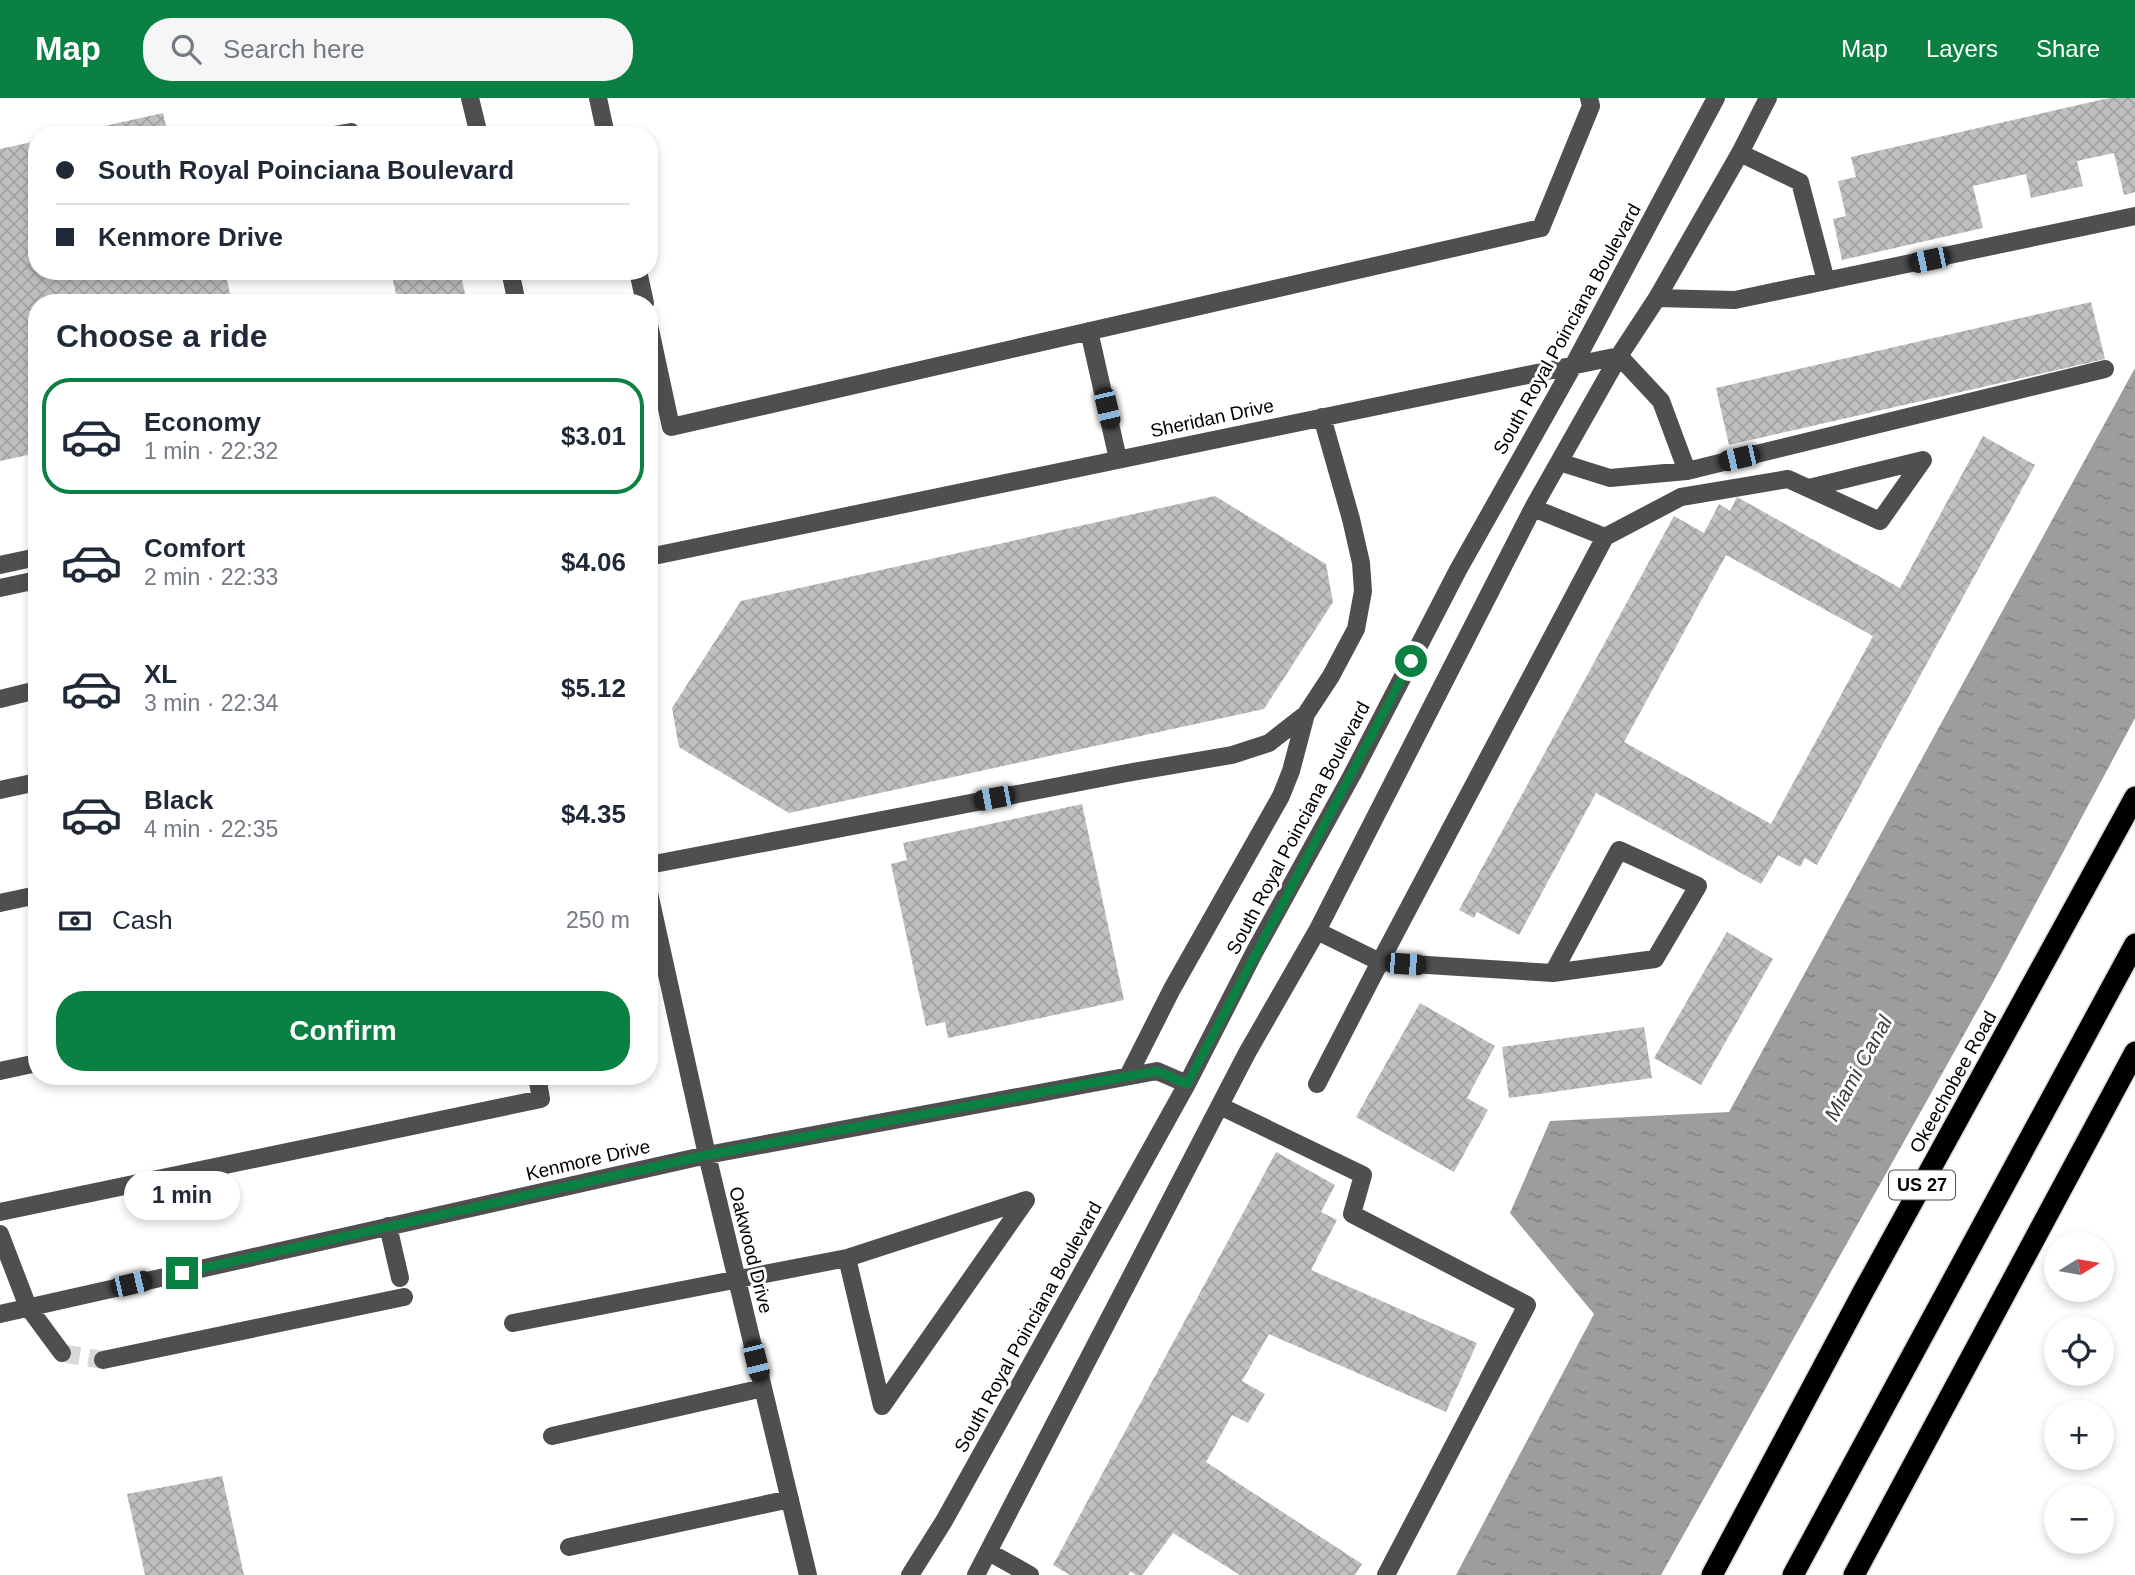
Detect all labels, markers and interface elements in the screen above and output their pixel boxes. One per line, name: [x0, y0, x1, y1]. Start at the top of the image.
search box: [143, 18, 633, 81]
text: Map: [35, 30, 101, 67]
icon: search: [167, 30, 205, 68]
text: Search here: [223, 34, 365, 64]
text: Map: [1841, 35, 1888, 62]
text: Layers: [1926, 35, 1998, 62]
text: Share: [2036, 35, 2100, 62]
text: South Royal Poinciana Boulevard: [98, 155, 514, 185]
street label: South Royal Poinciana Boulevard: [1489, 200, 1645, 458]
text: Kenmore Drive: [98, 222, 283, 252]
car: [1907, 245, 1952, 275]
text: Choose a ride: [56, 318, 268, 354]
car: [1093, 385, 1122, 431]
street label: Sheridan Drive: [1148, 395, 1276, 441]
icon: car: [60, 405, 123, 468]
text: Economy: [144, 407, 261, 437]
text: $3.01: [561, 421, 626, 451]
text: 1 min · 22:32: [144, 438, 278, 464]
car: [1717, 443, 1762, 473]
icon: car: [60, 531, 123, 594]
text: Comfort: [144, 533, 245, 563]
text: $4.06: [561, 547, 626, 577]
text: 2 min · 22:33: [144, 564, 278, 590]
route start: [1395, 645, 1427, 677]
icon: car: [60, 657, 123, 720]
text: XL: [144, 659, 177, 689]
text: $5.12: [561, 673, 626, 703]
text: 3 min · 22:34: [144, 690, 278, 716]
street label: South Royal Poinciana Boulevard: [1222, 698, 1374, 958]
icon: car: [60, 783, 123, 846]
car: [972, 784, 1017, 812]
text: Black: [144, 785, 213, 815]
text: $4.35: [561, 799, 626, 829]
text: 4 min · 22:35: [144, 816, 278, 842]
icon: cash: [56, 902, 94, 940]
text: Cash: [112, 905, 173, 935]
text: 250 m: [566, 907, 630, 933]
car: [1384, 952, 1427, 976]
button: Confirm: [56, 991, 630, 1071]
street label: Okeechobee Road: [1905, 1008, 2001, 1156]
water label: Miami Canal: [1820, 1010, 1897, 1125]
street label: Kenmore Drive: [524, 1136, 652, 1184]
road number: US 27: [1889, 1170, 1955, 1200]
callout: 1 min: [124, 1172, 240, 1220]
text: 1 min: [152, 1182, 212, 1208]
street label: Oakwood Drive: [725, 1184, 777, 1316]
street label: South Royal Poinciana Boulevard: [950, 1198, 1106, 1456]
north arrow: [2044, 1232, 2114, 1302]
map controls: [2044, 1232, 2114, 1554]
route end: [166, 1257, 198, 1289]
car: [109, 1269, 154, 1299]
button: locate: [2044, 1316, 2114, 1386]
car: [741, 1338, 772, 1384]
button: +: [2044, 1400, 2114, 1470]
button: −: [2044, 1484, 2114, 1554]

